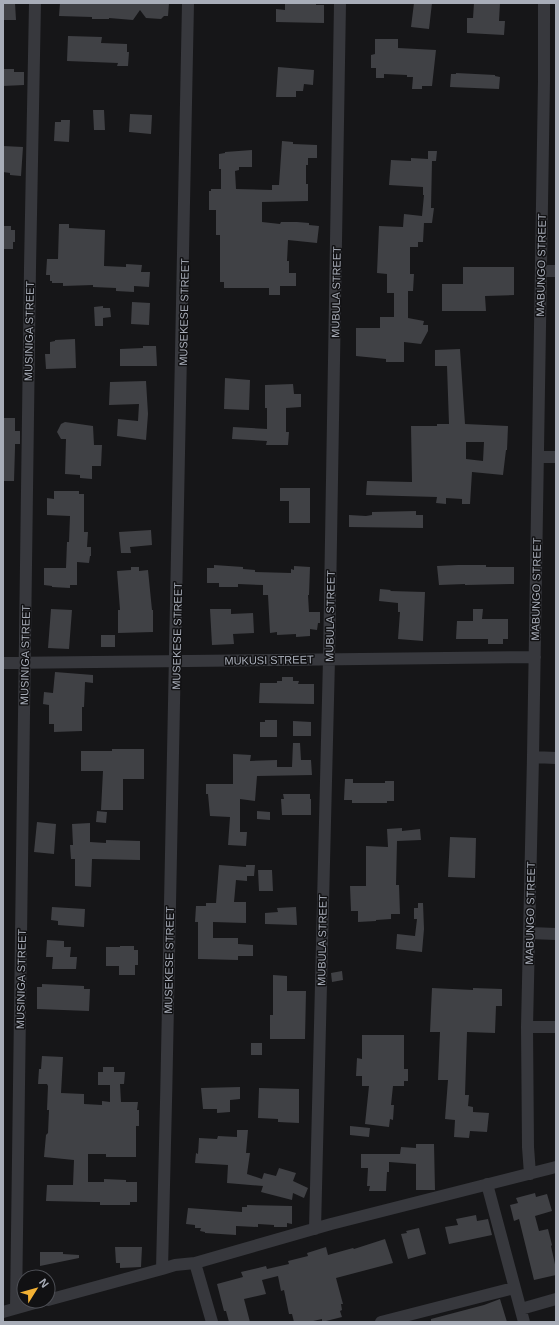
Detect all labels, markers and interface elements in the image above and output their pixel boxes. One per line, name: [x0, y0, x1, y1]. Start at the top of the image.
street label: MABUNGO STREET: [534, 213, 548, 317]
street label: MUBULA STREET: [329, 246, 343, 338]
street label: MUSEKESE STREET: [177, 258, 191, 366]
street label: MUSINIGA STREET: [22, 281, 36, 381]
street label: MABUNGO STREET: [529, 537, 543, 641]
street label: MUBULA STREET: [323, 570, 337, 662]
street label: MUSEKESE STREET: [170, 582, 184, 690]
street label: MUSINIGA STREET: [18, 605, 32, 705]
street label: MUKUSI STREET: [224, 653, 314, 667]
street label: MABUNGO STREET: [523, 861, 537, 965]
street label: MUBULA STREET: [315, 894, 329, 986]
street label: MUSEKESE STREET: [162, 906, 176, 1014]
street label: MUSINIGA STREET: [14, 929, 28, 1029]
north arrow: [16, 1269, 56, 1309]
text: N: [37, 1276, 51, 1290]

